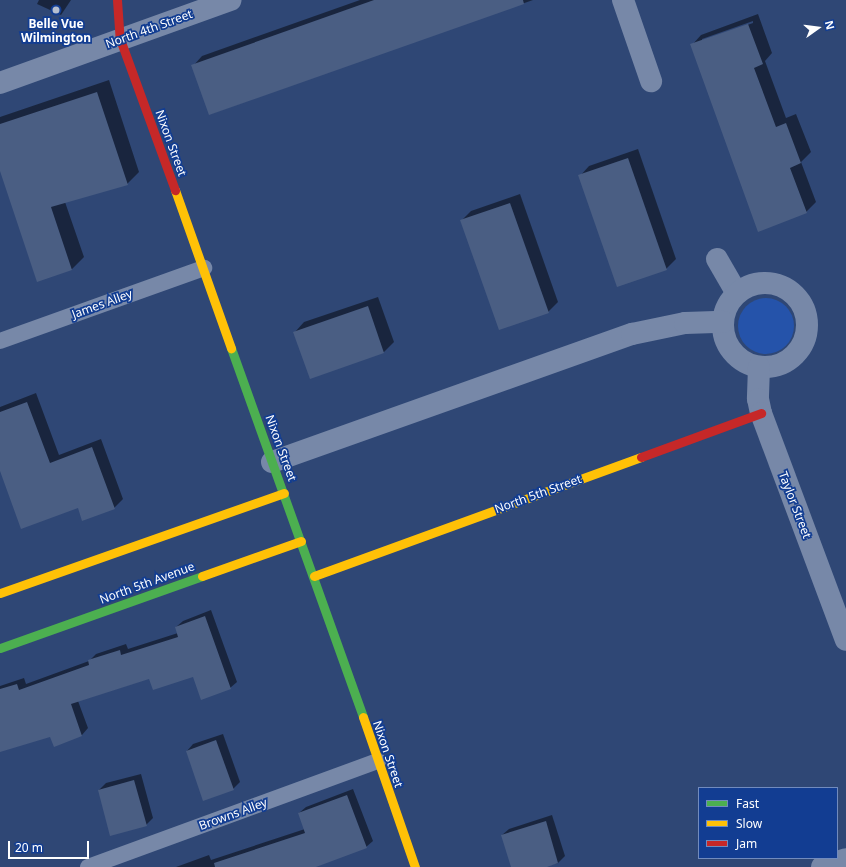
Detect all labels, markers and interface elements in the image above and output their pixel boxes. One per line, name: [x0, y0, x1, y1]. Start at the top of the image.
marker: Belle Vue Wilmington: [51, 5, 61, 15]
street label: North 4th Street: [104, 7, 194, 51]
north arrow: [798, 8, 838, 48]
place label: Belle Vue Wilmington: [21, 17, 91, 45]
text: N: [822, 19, 838, 31]
street label: Nixon Street: [152, 108, 190, 178]
street label: James Alley: [70, 286, 134, 322]
street label: Nixon Street: [262, 413, 300, 483]
street label: Taylor Street: [776, 470, 814, 540]
street label: North 5th Street: [493, 472, 583, 516]
street label: North 5th Avenue: [98, 559, 196, 607]
street label: Nixon Street: [370, 719, 406, 789]
legend: [698, 787, 838, 859]
street label: Browns Alley: [197, 795, 269, 833]
text: Fast: [736, 795, 759, 812]
text: Slow: [736, 815, 762, 832]
scale bar: [10, 833, 91, 859]
text: Jam: [736, 835, 757, 852]
text: 20 m: [15, 839, 43, 856]

